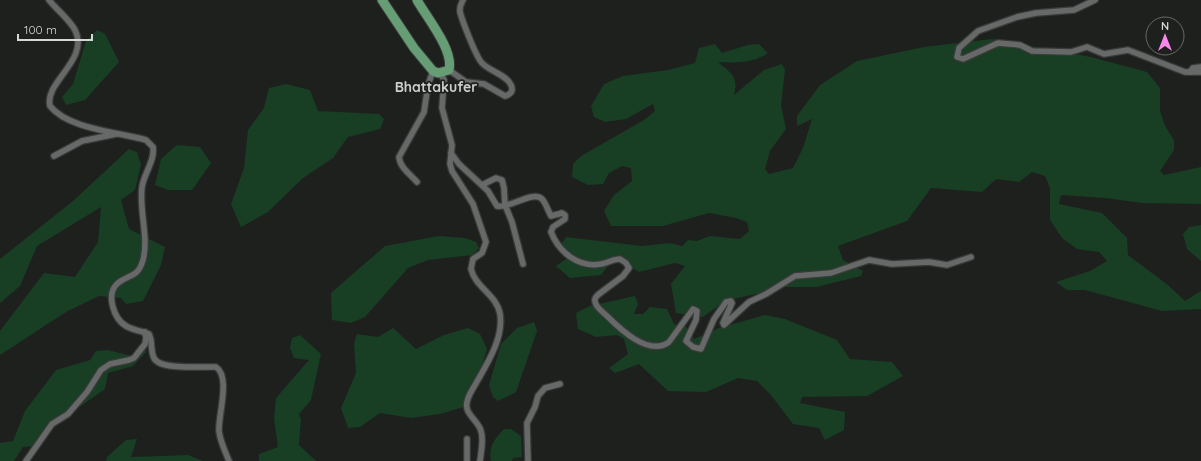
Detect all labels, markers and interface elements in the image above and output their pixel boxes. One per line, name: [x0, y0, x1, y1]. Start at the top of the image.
scale bar: [18, 16, 92, 42]
north arrow: [1145, 16, 1185, 56]
text: N: [1161, 19, 1169, 33]
text: 100 m: [24, 22, 57, 37]
district label: Bhattakufer: [395, 78, 477, 96]

